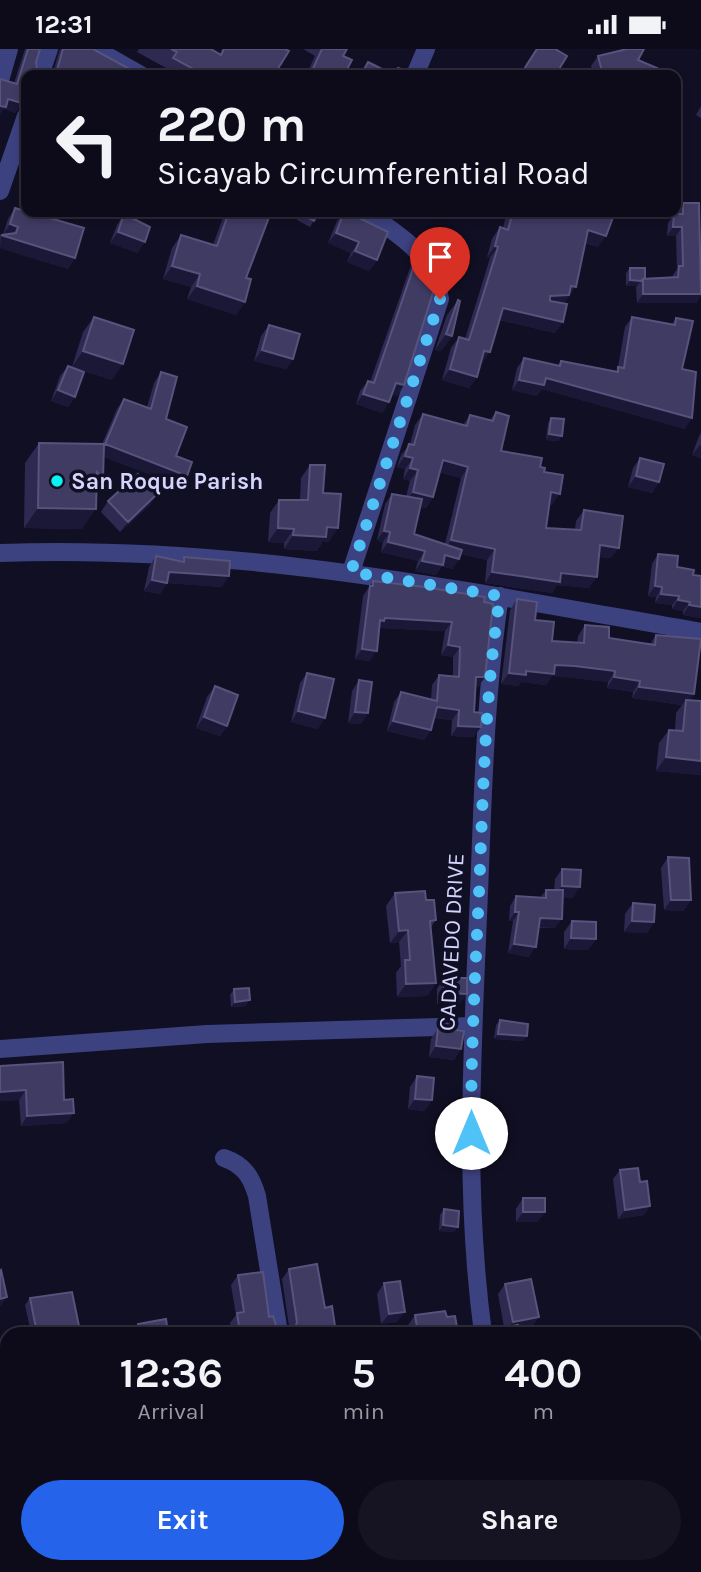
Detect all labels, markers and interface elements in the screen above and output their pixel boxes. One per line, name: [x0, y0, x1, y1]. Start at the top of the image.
text: 12:31: [35, 9, 92, 40]
text: 220 m: [157, 96, 306, 153]
icon: left: [42, 98, 133, 189]
text: Sicayab Circumferential Road: [157, 155, 590, 192]
pin: [410, 227, 470, 299]
icon: arrive: [421, 238, 459, 276]
place label: San Roque Parish: [71, 468, 263, 495]
marker: San Roque Parish: [49, 473, 65, 489]
street label: CADAVEDO DRIVE: [433, 852, 470, 1032]
position arrow: [434, 1096, 508, 1170]
text: 12:36: [120, 1348, 223, 1398]
text: 5: [351, 1348, 376, 1398]
text: 400: [504, 1348, 582, 1398]
text: Arrival: [138, 1398, 205, 1425]
text: min: [342, 1398, 385, 1425]
text: m: [533, 1398, 554, 1425]
button: Exit: [21, 1480, 344, 1560]
button: Share: [358, 1480, 681, 1560]

